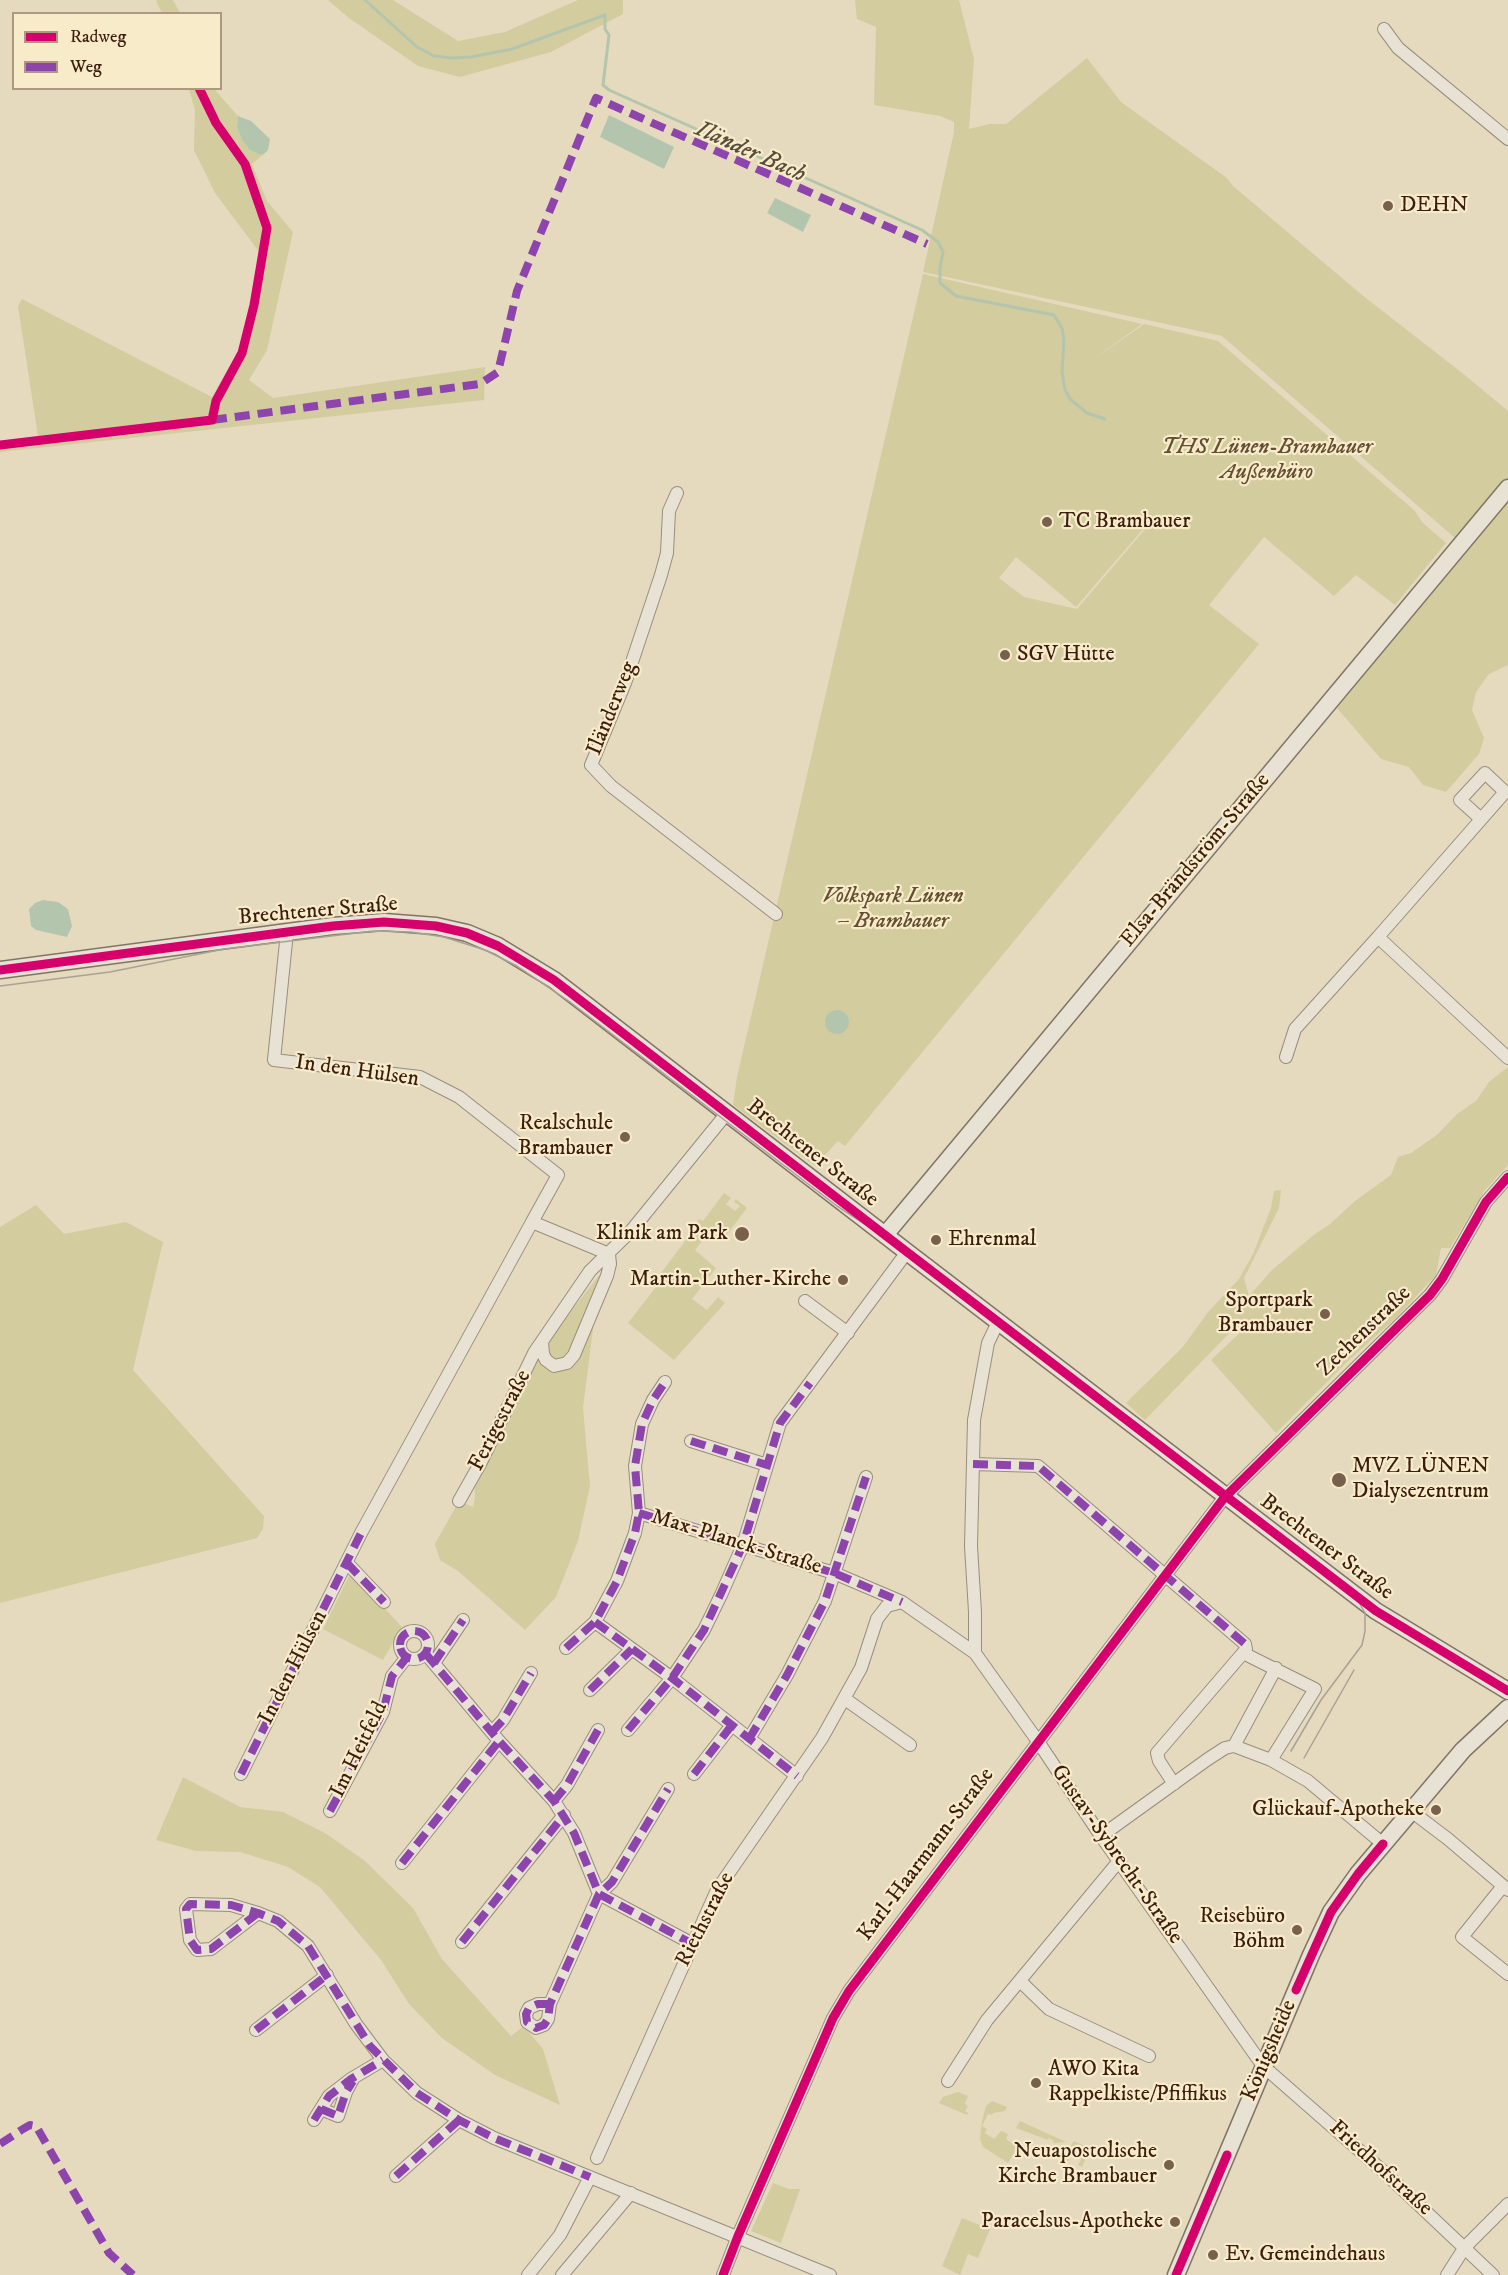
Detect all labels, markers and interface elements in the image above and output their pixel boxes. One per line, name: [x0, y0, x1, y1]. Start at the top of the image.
legend: [12, 12, 222, 90]
text: Radweg: [70, 26, 126, 48]
text: Weg: [70, 56, 102, 78]
water label: Iländer Bach: [690, 116, 810, 190]
place label: DEHN: [1400, 193, 1468, 219]
marker: DEHN: [1381, 199, 1395, 213]
park label: THS Lünen-Brambauer Außenbüro: [1162, 435, 1372, 487]
place label: TC Brambauer: [1059, 509, 1190, 535]
marker: TC Brambauer: [1040, 515, 1054, 529]
place label: SGV Hütte: [1017, 642, 1115, 668]
marker: SGV Hütte: [998, 648, 1012, 662]
street label: Iländerweg: [582, 658, 644, 760]
street label: Elsa-Brändström-Straße: [1116, 769, 1276, 953]
park label: Volkspark Lünen – Brambauer: [823, 884, 963, 936]
street label: Brechtener Straße: [237, 892, 399, 932]
street label: In den Hülsen: [293, 1050, 421, 1094]
street label: Brechtener Straße: [741, 1094, 883, 1214]
place label: Realschule Brambauer: [518, 1111, 613, 1162]
marker: Realschule Brambauer: [618, 1130, 632, 1144]
place label: Klinik am Park: [596, 1221, 728, 1247]
marker: Klinik am Park: [733, 1225, 751, 1243]
place label: Ehrenmal: [948, 1227, 1036, 1253]
marker: Ehrenmal: [929, 1233, 943, 1247]
place label: Martin-Luther-Kirche: [630, 1267, 831, 1293]
marker: Martin-Luther-Kirche: [836, 1273, 850, 1287]
street label: Zechenstraße: [1313, 1281, 1417, 1383]
place label: Sportpark Brambauer: [1218, 1288, 1313, 1340]
marker: Sportpark Brambauer: [1318, 1307, 1332, 1321]
street label: Ferigestraße: [464, 1366, 538, 1476]
place label: MVZ LÜNEN Dialysezentrum: [1352, 1454, 1489, 1506]
marker: MVZ LÜNEN Dialysezentrum: [1330, 1471, 1348, 1489]
street label: Brechtener Straße: [1254, 1489, 1398, 1607]
street label: Max-Planck-Straße: [647, 1504, 825, 1582]
street label: In den Hülsen: [254, 1606, 334, 1730]
street label: Im Heitfeld: [325, 1698, 395, 1802]
street label: Gustav-Sybrecht-Straße: [1044, 1760, 1188, 1950]
street label: Karl-Haarmann-Straße: [853, 1763, 1001, 1947]
place label: Glückauf-Apotheke: [1252, 1797, 1424, 1823]
marker: Glückauf-Apotheke: [1429, 1803, 1443, 1817]
street label: Riethstraße: [671, 1868, 741, 1972]
place label: Reisebüro Böhm: [1199, 1904, 1285, 1956]
marker: Reisebüro Böhm: [1290, 1923, 1304, 1937]
street label: Königsheide: [1237, 1996, 1303, 2106]
place label: AWO Kita Rappelkiste/Pfiffikus: [1048, 2057, 1227, 2108]
marker: AWO Kita Rappelkiste/Pfiffikus: [1029, 2076, 1043, 2090]
street label: Friedhofstraße: [1323, 2116, 1437, 2222]
place label: Neuapostolische Kirche Brambauer: [998, 2139, 1157, 2190]
marker: Neuapostolische Kirche Brambauer: [1162, 2158, 1176, 2172]
place label: Paracelsus-Apotheke: [981, 2209, 1163, 2235]
marker: Paracelsus-Apotheke: [1168, 2215, 1182, 2229]
place label: Ev. Gemeindehaus: [1225, 2242, 1385, 2268]
marker: Ev. Gemeindehaus: [1206, 2248, 1220, 2262]

